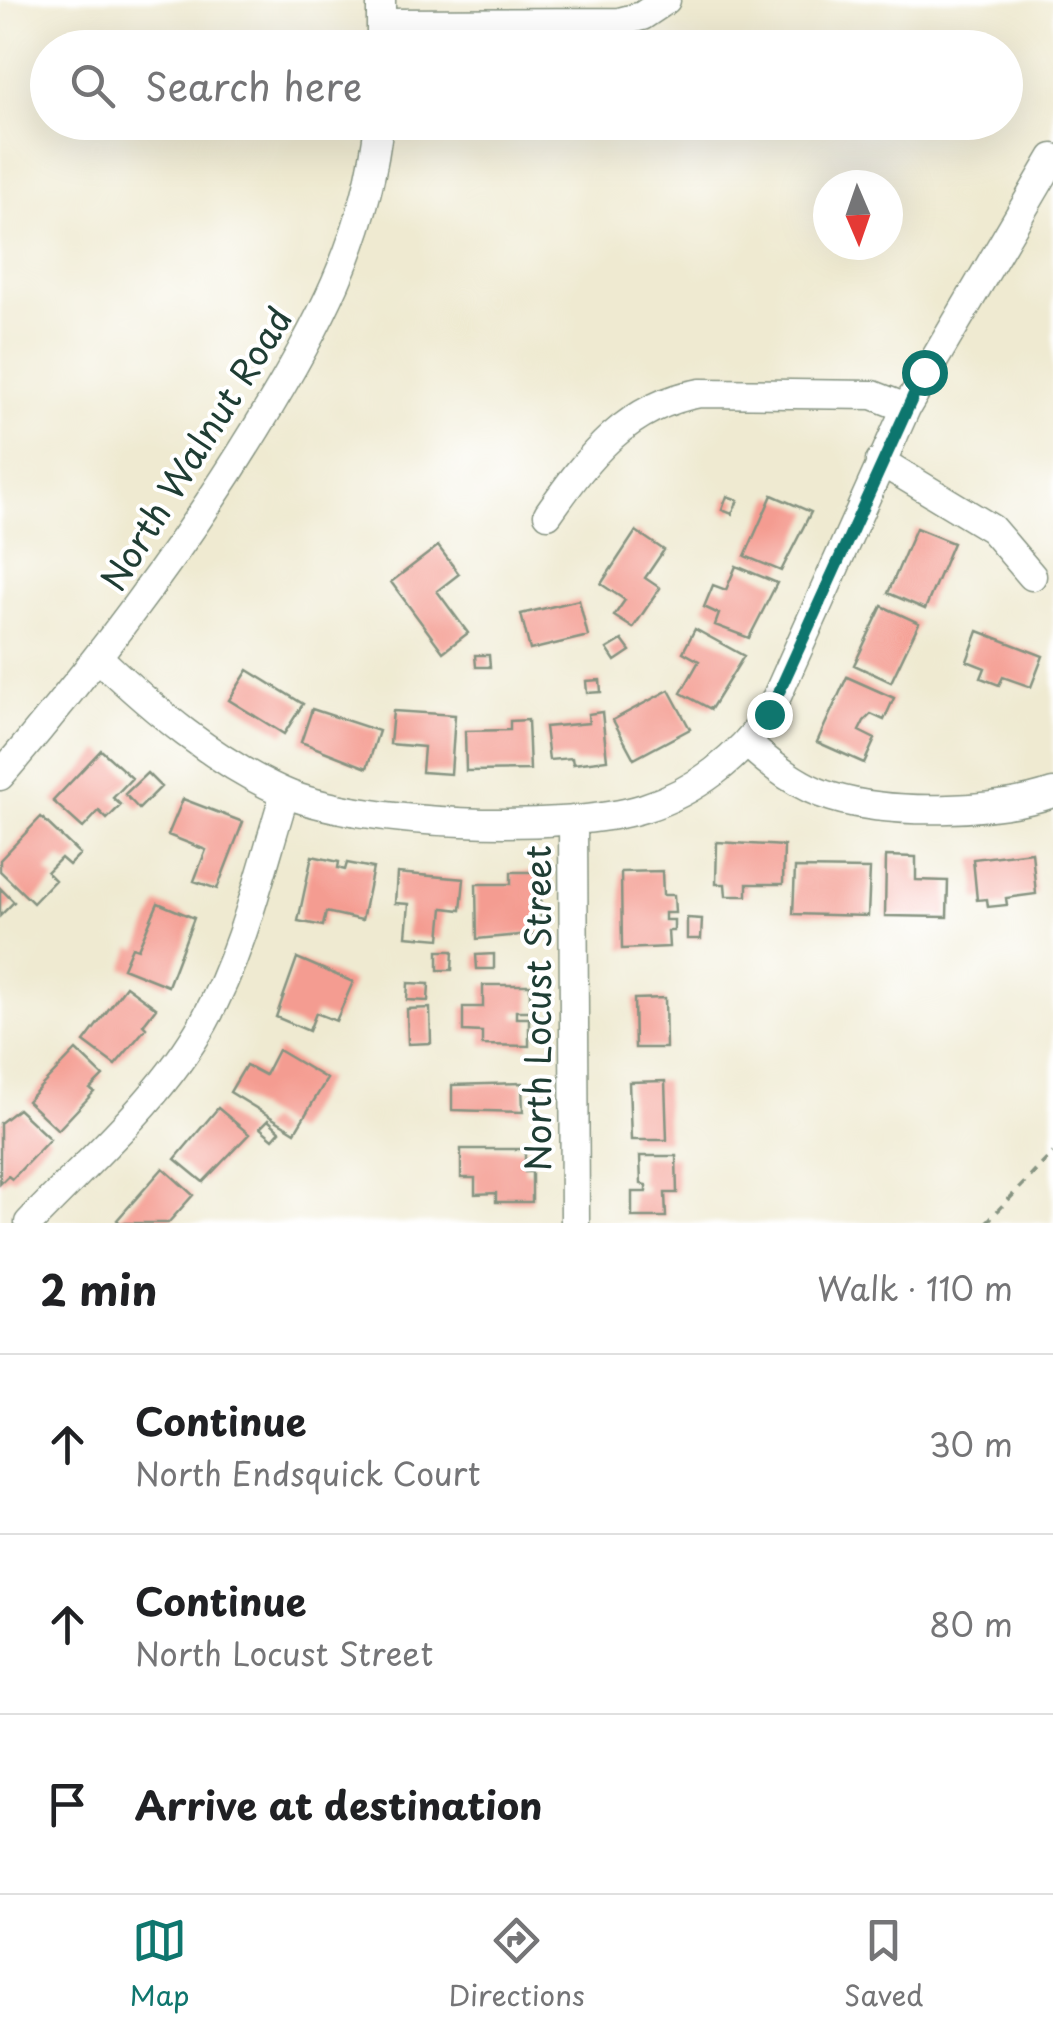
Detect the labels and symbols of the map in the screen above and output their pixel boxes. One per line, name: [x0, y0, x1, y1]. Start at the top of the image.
north arrow: [813, 170, 903, 260]
street label: North Walnut Road: [86, 296, 304, 600]
route start: [902, 350, 948, 396]
route end: [747, 692, 793, 738]
street label: North Locust Street: [510, 845, 563, 1171]

